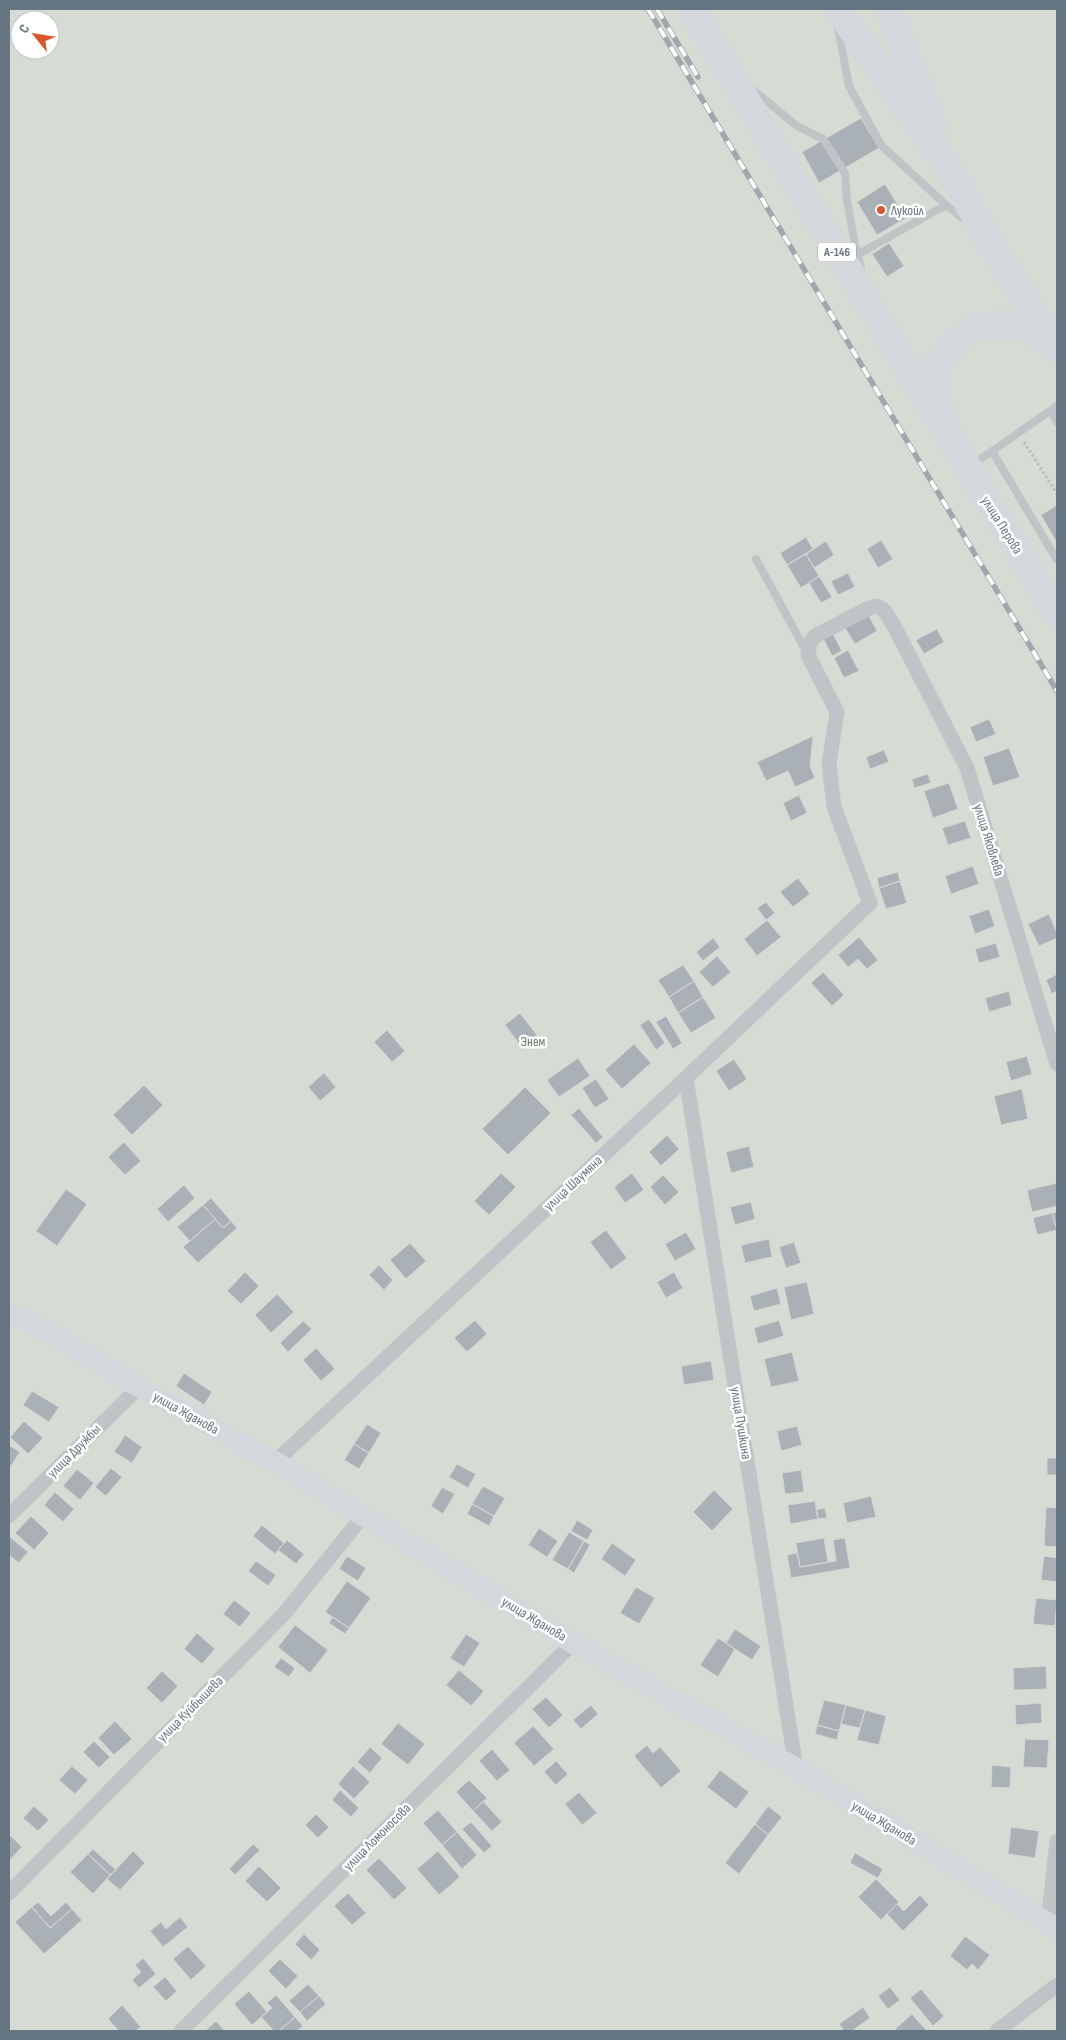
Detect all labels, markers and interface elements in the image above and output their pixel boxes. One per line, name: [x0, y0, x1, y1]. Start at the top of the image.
north arrow: [10, 10, 60, 60]
text: С: [15, 21, 33, 36]
place label: Лукойл: [890, 202, 924, 219]
marker: Лукойл: [875, 204, 887, 216]
road number: А-146: [818, 242, 856, 262]
street label: улица Перова: [978, 493, 1026, 557]
street label: улица Яковлева: [970, 802, 1008, 878]
park label: Энем: [521, 1033, 546, 1050]
street label: улица Шаумяна: [540, 1152, 606, 1214]
street label: улица Пушкина: [727, 1385, 755, 1461]
street label: улица Жданова: [150, 1388, 222, 1438]
street label: улица Дружбы: [44, 1421, 104, 1481]
street label: улица Жданова: [498, 1593, 570, 1645]
street label: улица Куйбышева: [153, 1672, 227, 1746]
street label: улица Жданова: [848, 1797, 920, 1849]
street label: улица Ломоносова: [340, 1800, 414, 1874]

